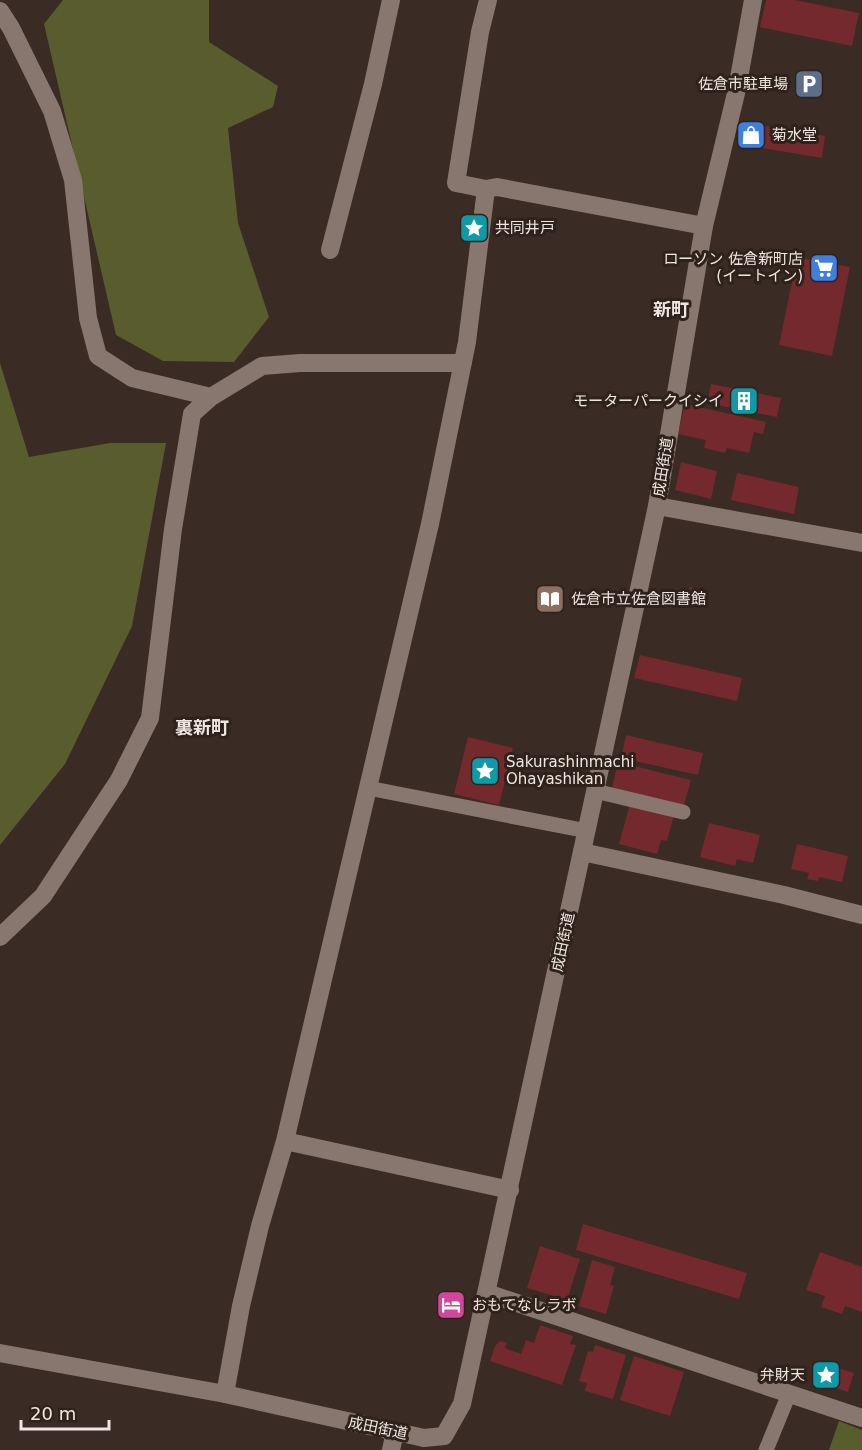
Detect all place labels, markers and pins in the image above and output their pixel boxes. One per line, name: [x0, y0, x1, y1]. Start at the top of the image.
parking icon: 佐倉市駐車場: [793, 68, 825, 100]
place label: 佐倉市駐車場: [698, 75, 788, 93]
shop icon: 菊水堂: [735, 119, 767, 151]
place label: 菊水堂: [772, 126, 817, 144]
place icon: 共同井戸: [458, 212, 490, 244]
place label: 共同井戸: [495, 219, 555, 237]
place label: ローソン 佐倉新町店 (イートイン): [663, 250, 803, 285]
supermarket icon: ローソン 佐倉新町店 (イートイン): [808, 252, 840, 284]
building icon: モーターパークイシイ: [728, 385, 760, 417]
place label: モーターパークイシイ: [573, 392, 723, 410]
library icon: 佐倉市立佐倉図書館: [534, 583, 566, 615]
place label: 佐倉市立佐倉図書館: [571, 590, 706, 608]
place label: Sakurashinmachi Ohayashikan: [506, 753, 635, 788]
place icon: Sakurashinmachi Ohayashikan: [469, 755, 501, 787]
hotel icon: おもてなしラボ: [435, 1289, 467, 1321]
place label: おもてなしラボ: [472, 1296, 576, 1314]
place icon: 弁財天: [810, 1359, 842, 1391]
place label: 弁財天: [760, 1366, 805, 1384]

